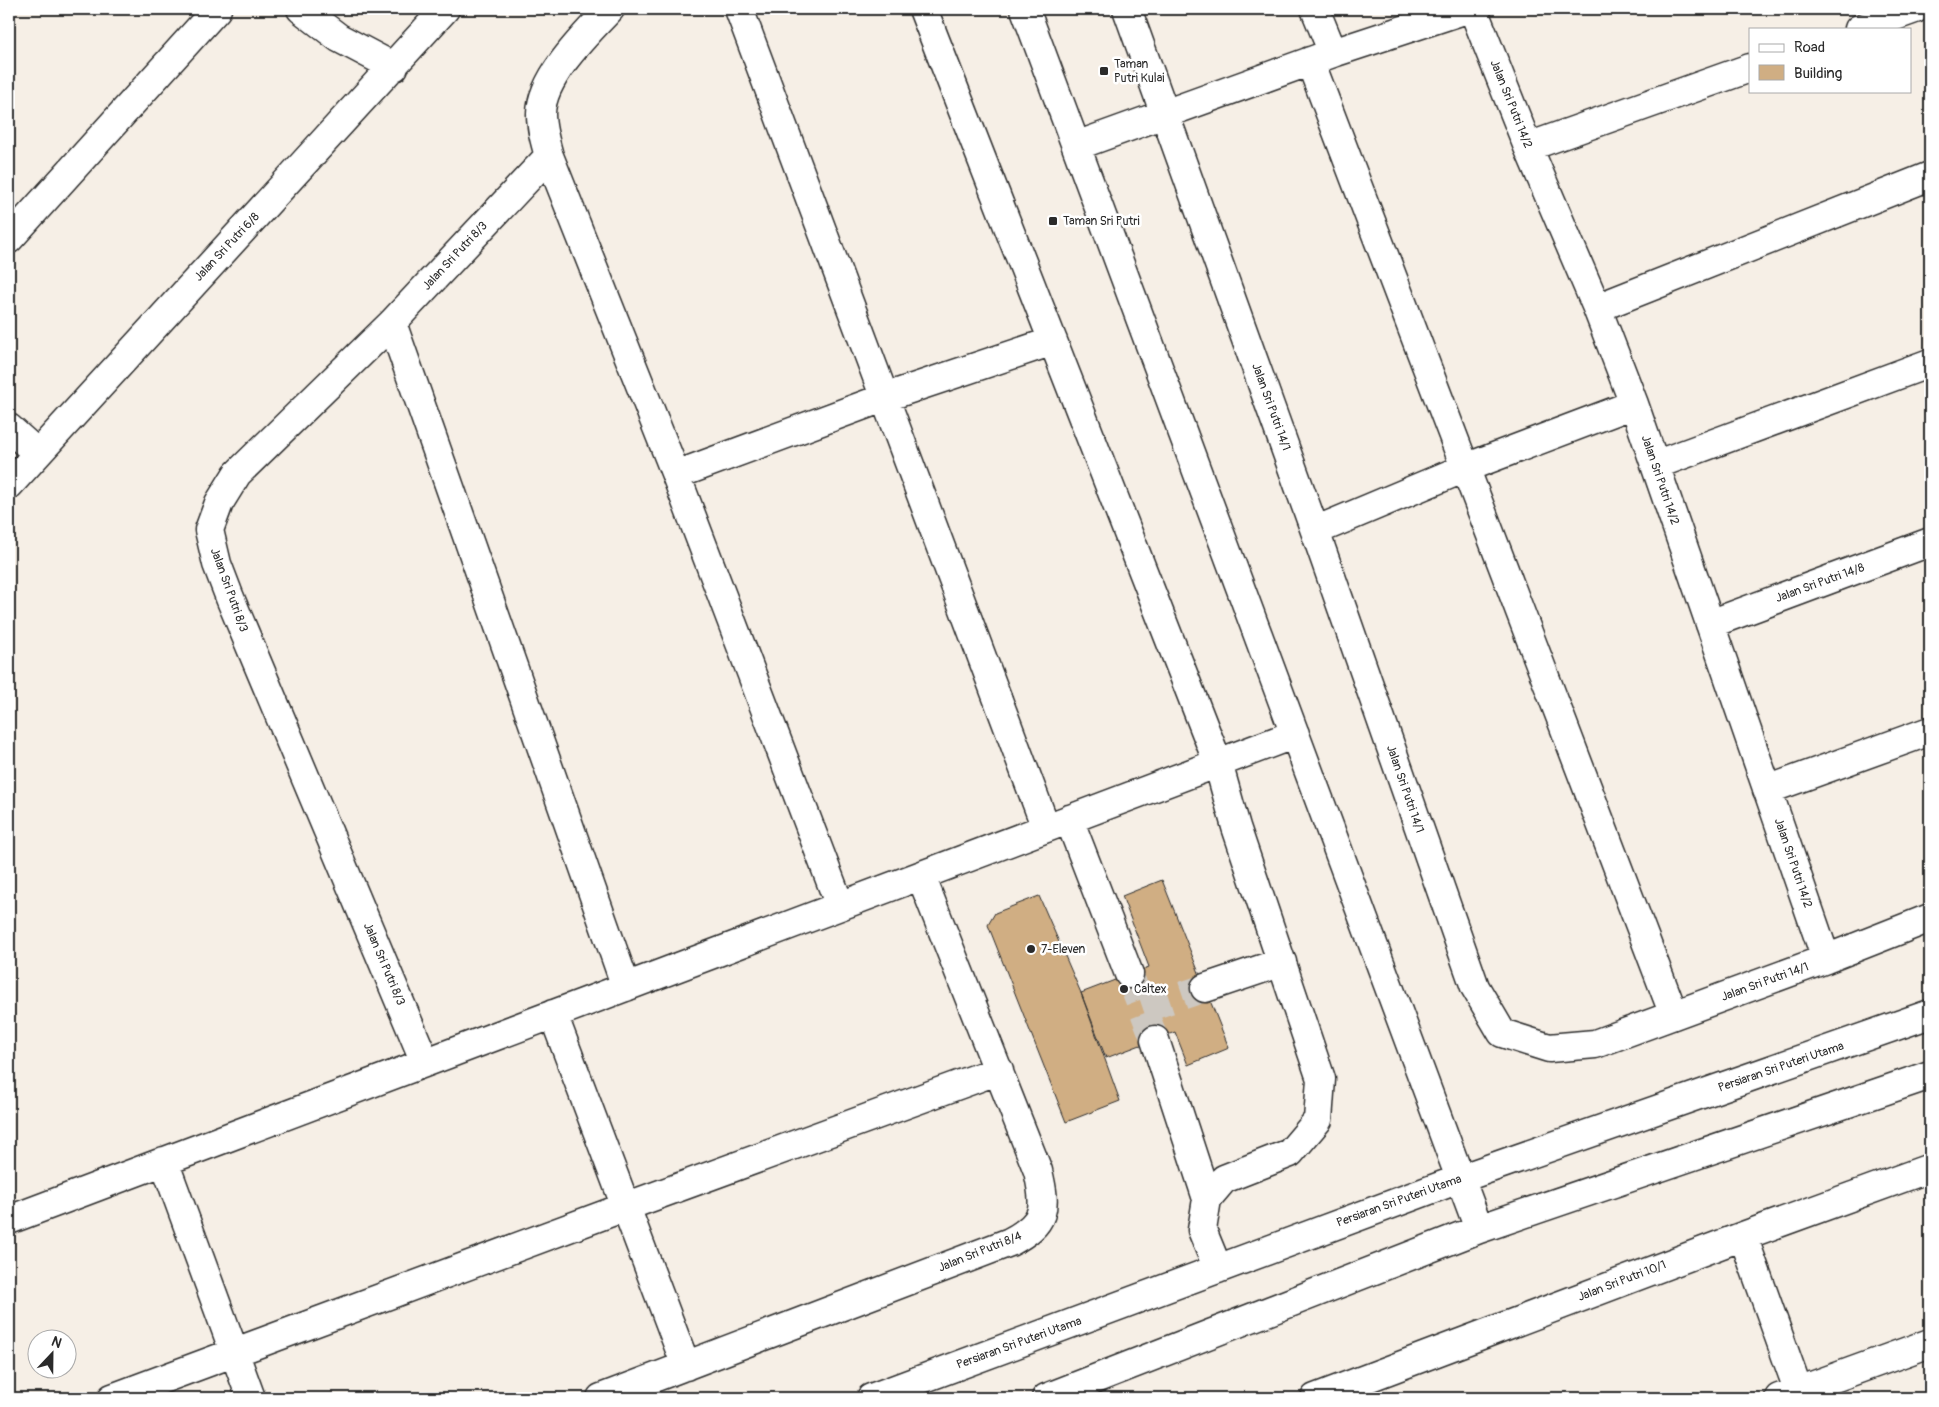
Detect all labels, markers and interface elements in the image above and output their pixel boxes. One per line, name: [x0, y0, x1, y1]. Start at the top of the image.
legend: [1749, 28, 1912, 92]
text: Road: [1794, 38, 1825, 57]
place label: Taman Putri Kulai: [1114, 57, 1164, 86]
street label: Jalan Sri Putri 14/2: [1486, 58, 1536, 151]
text: Building: [1794, 64, 1842, 83]
marker: Taman Putri Kulai: [1098, 65, 1110, 77]
street label: Jalan Sri Putri 6/8: [191, 209, 263, 285]
place label: Taman Sri Putri: [1063, 214, 1140, 229]
marker: Taman Sri Putri: [1047, 215, 1059, 227]
street label: Jalan Sri Putri 8/3: [419, 218, 491, 293]
street label: Jalan Sri Putri 14/1: [1248, 361, 1294, 453]
street label: Jalan Sri Putri 14/2: [1638, 433, 1682, 527]
street label: Jalan Sri Putri 8/3: [207, 546, 251, 634]
street label: Jalan Sri Putri 14/8: [1774, 560, 1866, 606]
street label: Jalan Sri Putri 14/1: [1383, 743, 1427, 835]
street label: Jalan Sri Putri 14/2: [1771, 816, 1815, 910]
street label: Jalan Sri Putri 8/3: [360, 920, 408, 1008]
place label: 7-Eleven: [1041, 942, 1086, 957]
marker: 7-Eleven: [1025, 943, 1037, 955]
street label: Jalan Sri Putri 14/1: [1719, 959, 1811, 1005]
place label: Caltex: [1134, 982, 1167, 997]
marker: Caltex: [1118, 983, 1130, 995]
street label: Persiaran Sri Puteri Utama: [1716, 1038, 1846, 1096]
street label: Persiaran Sri Puteri Utama: [1334, 1171, 1464, 1231]
street label: Jalan Sri Putri 8/4: [936, 1228, 1024, 1276]
street label: Jalan Sri Putri 10/1: [1576, 1257, 1668, 1305]
street label: Persiaran Sri Puteri Utama: [954, 1313, 1084, 1373]
north arrow: [28, 1330, 78, 1380]
text: N: [49, 1333, 64, 1352]

